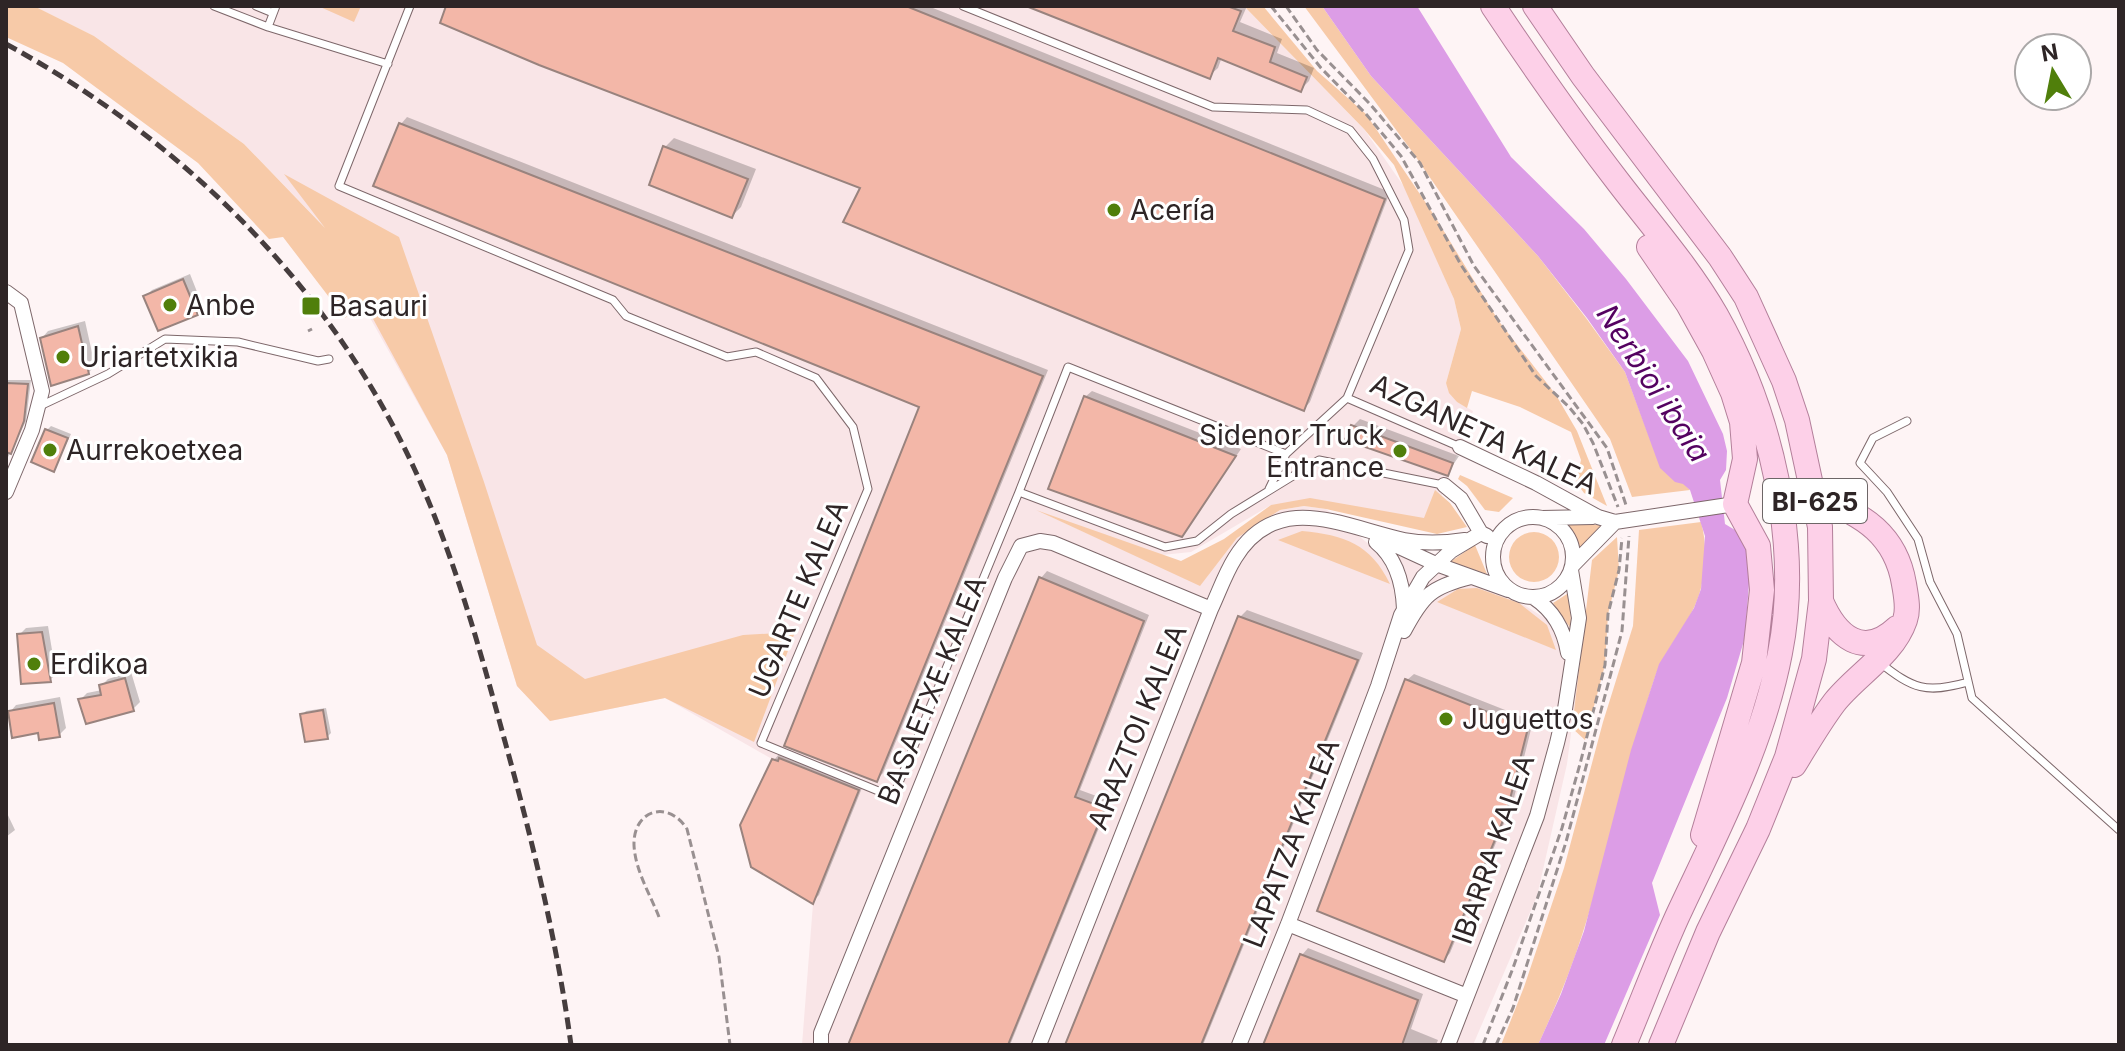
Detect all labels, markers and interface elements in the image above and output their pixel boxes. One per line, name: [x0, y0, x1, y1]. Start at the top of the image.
north arrow: [2013, 32, 2093, 112]
text: N: [2039, 38, 2060, 67]
place label: Acería: [1130, 193, 1215, 227]
marker: Acería: [1105, 201, 1123, 219]
place label: Anbe: [186, 288, 255, 322]
place label: Basauri: [329, 289, 428, 323]
marker: Basauri: [300, 295, 322, 317]
marker: Anbe: [161, 296, 179, 314]
water label: Nerbioi ibaia: [1590, 297, 1718, 469]
place label: Uriartetxikia: [79, 340, 239, 374]
marker: Uriartetxikia: [54, 348, 72, 366]
street label: AZGANETA KALEA: [1365, 367, 1603, 501]
place label: Sidenor Truck Entrance: [1199, 418, 1384, 484]
place label: Aurrekoetxea: [66, 433, 243, 467]
marker: Aurrekoetxea: [41, 441, 59, 459]
marker: Sidenor Truck Entrance: [1391, 442, 1409, 460]
road number: BI-625: [1763, 479, 1867, 523]
street label: UGARTE KALEA: [741, 495, 855, 703]
street label: BASAETXE KALEA: [871, 571, 993, 809]
street label: ARAZTOI KALEA: [1080, 619, 1194, 835]
place label: Erdikoa: [50, 647, 148, 681]
marker: Erdikoa: [25, 655, 43, 673]
place label: Juguettos: [1462, 702, 1594, 736]
marker: Juguettos: [1437, 710, 1455, 728]
street label: LAPATZA KALEA: [1236, 734, 1346, 952]
street label: IBARRA KALEA: [1445, 750, 1541, 948]

